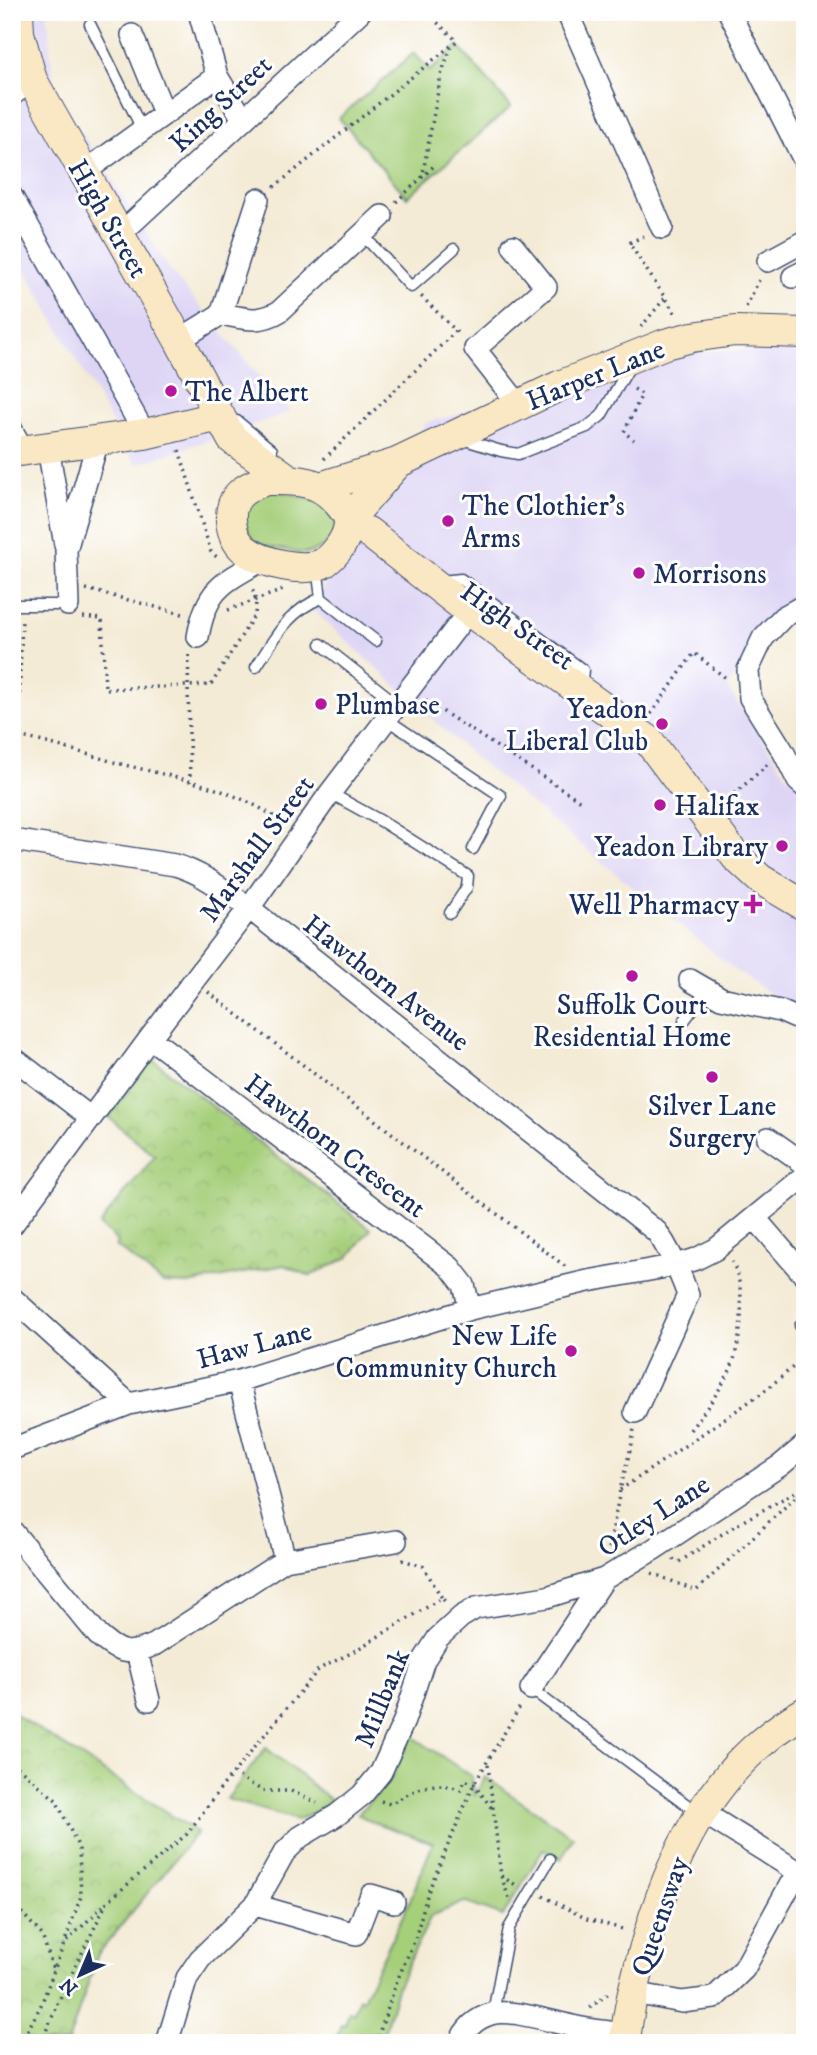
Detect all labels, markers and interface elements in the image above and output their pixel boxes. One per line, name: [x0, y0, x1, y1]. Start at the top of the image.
street label: King Street: [163, 48, 280, 160]
street label: High Street: [60, 153, 156, 284]
street label: Harper Lane: [521, 332, 670, 419]
place label: The Albert: [185, 375, 309, 410]
marker: The Albert: [163, 383, 179, 399]
place label: The Clothier's Arms: [462, 489, 625, 556]
marker: The Clothier's Arms: [440, 513, 456, 529]
place label: Morrisons: [653, 557, 767, 592]
marker: Morrisons: [631, 565, 647, 581]
street label: High Street: [453, 574, 581, 678]
place label: Plumbase: [335, 688, 440, 723]
place label: Yeadon Liberal Club: [506, 692, 648, 759]
marker: Plumbase: [313, 696, 329, 712]
marker: Yeadon Liberal Club: [654, 716, 670, 732]
street label: Marshall Street: [192, 769, 322, 929]
place label: Halifax: [674, 789, 760, 824]
marker: Halifax: [652, 797, 668, 813]
place label: Yeadon Library: [594, 830, 769, 865]
marker: Yeadon Library: [774, 838, 790, 854]
place label: Well Pharmacy: [568, 888, 740, 923]
marker: Well Pharmacy: [745, 896, 761, 912]
street label: Hawthorn Avenue: [296, 907, 476, 1059]
marker: Suffolk Court Residential Home: [624, 968, 640, 984]
place label: Suffolk Court Residential Home: [533, 988, 731, 1055]
street label: Hawthorn Crescent: [237, 1067, 433, 1226]
marker: Silver Lane Surgery: [704, 1069, 720, 1085]
place label: Silver Lane Surgery: [648, 1089, 776, 1156]
street label: Haw Lane: [193, 1313, 316, 1378]
place label: New Life Community Church: [336, 1319, 557, 1386]
marker: New Life Community Church: [563, 1343, 579, 1359]
street label: Otley Lane: [591, 1467, 716, 1565]
street label: Millbank: [347, 1644, 418, 1753]
street label: Queensway: [624, 1851, 697, 1981]
north arrow: [46, 1940, 116, 2010]
text: N: [55, 1972, 83, 2000]

